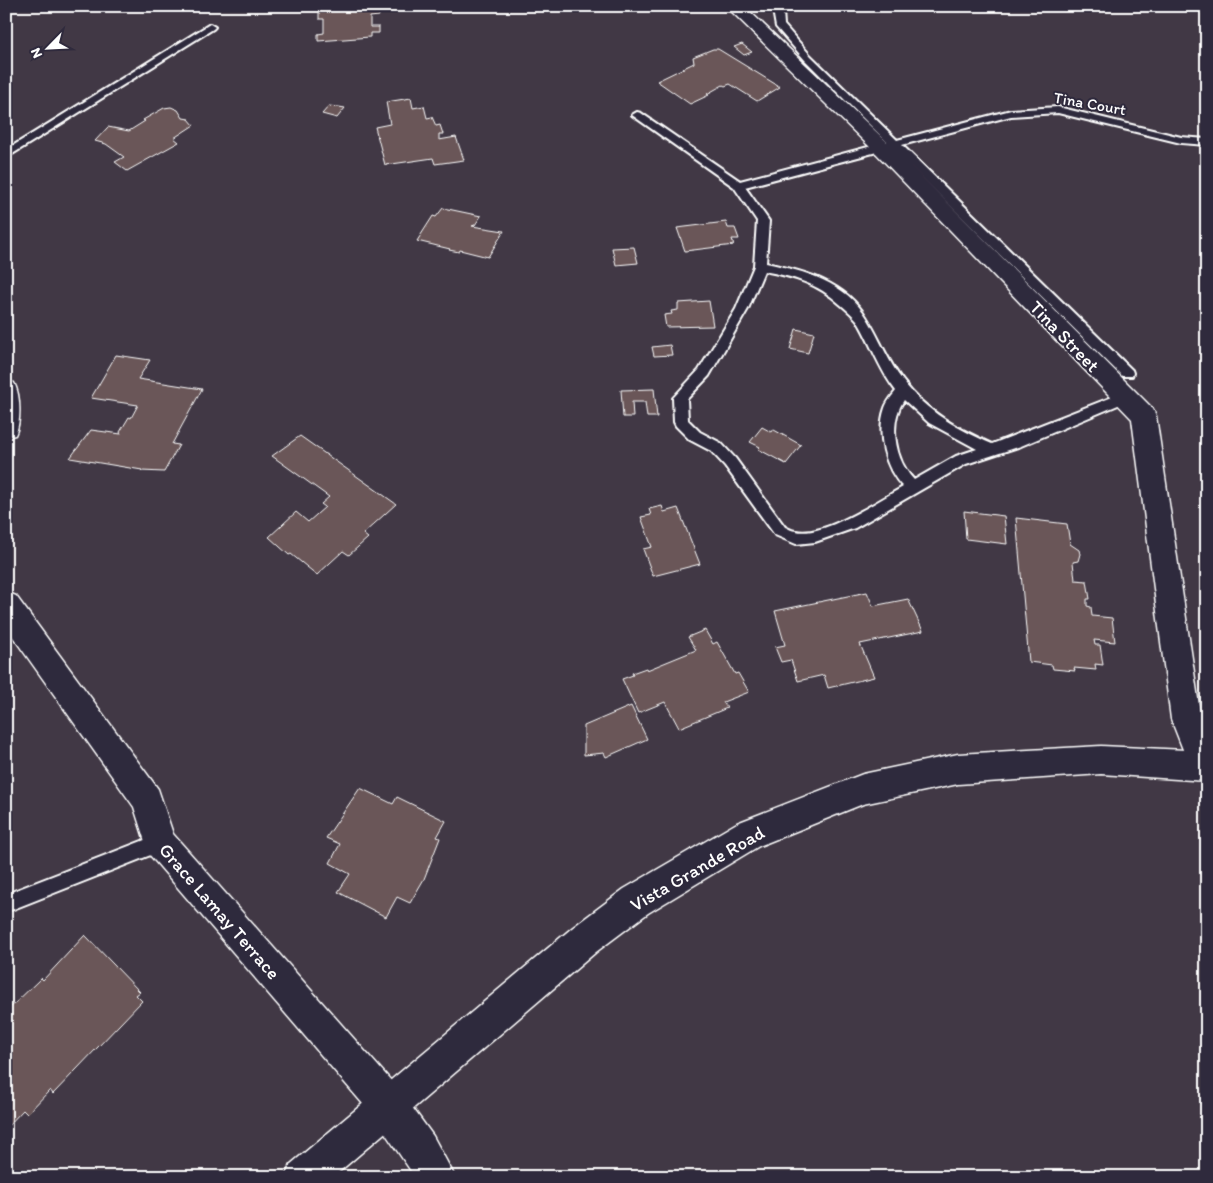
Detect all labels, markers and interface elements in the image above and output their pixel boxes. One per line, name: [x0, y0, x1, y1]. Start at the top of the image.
north arrow: [22, 22, 72, 72]
text: N: [27, 45, 46, 61]
street label: Tina Court: [1052, 88, 1127, 119]
street label: Tina Street: [1025, 296, 1104, 377]
street label: Vista Grande Road: [626, 820, 769, 916]
street label: Grace Lamay Terrace: [154, 838, 285, 984]

